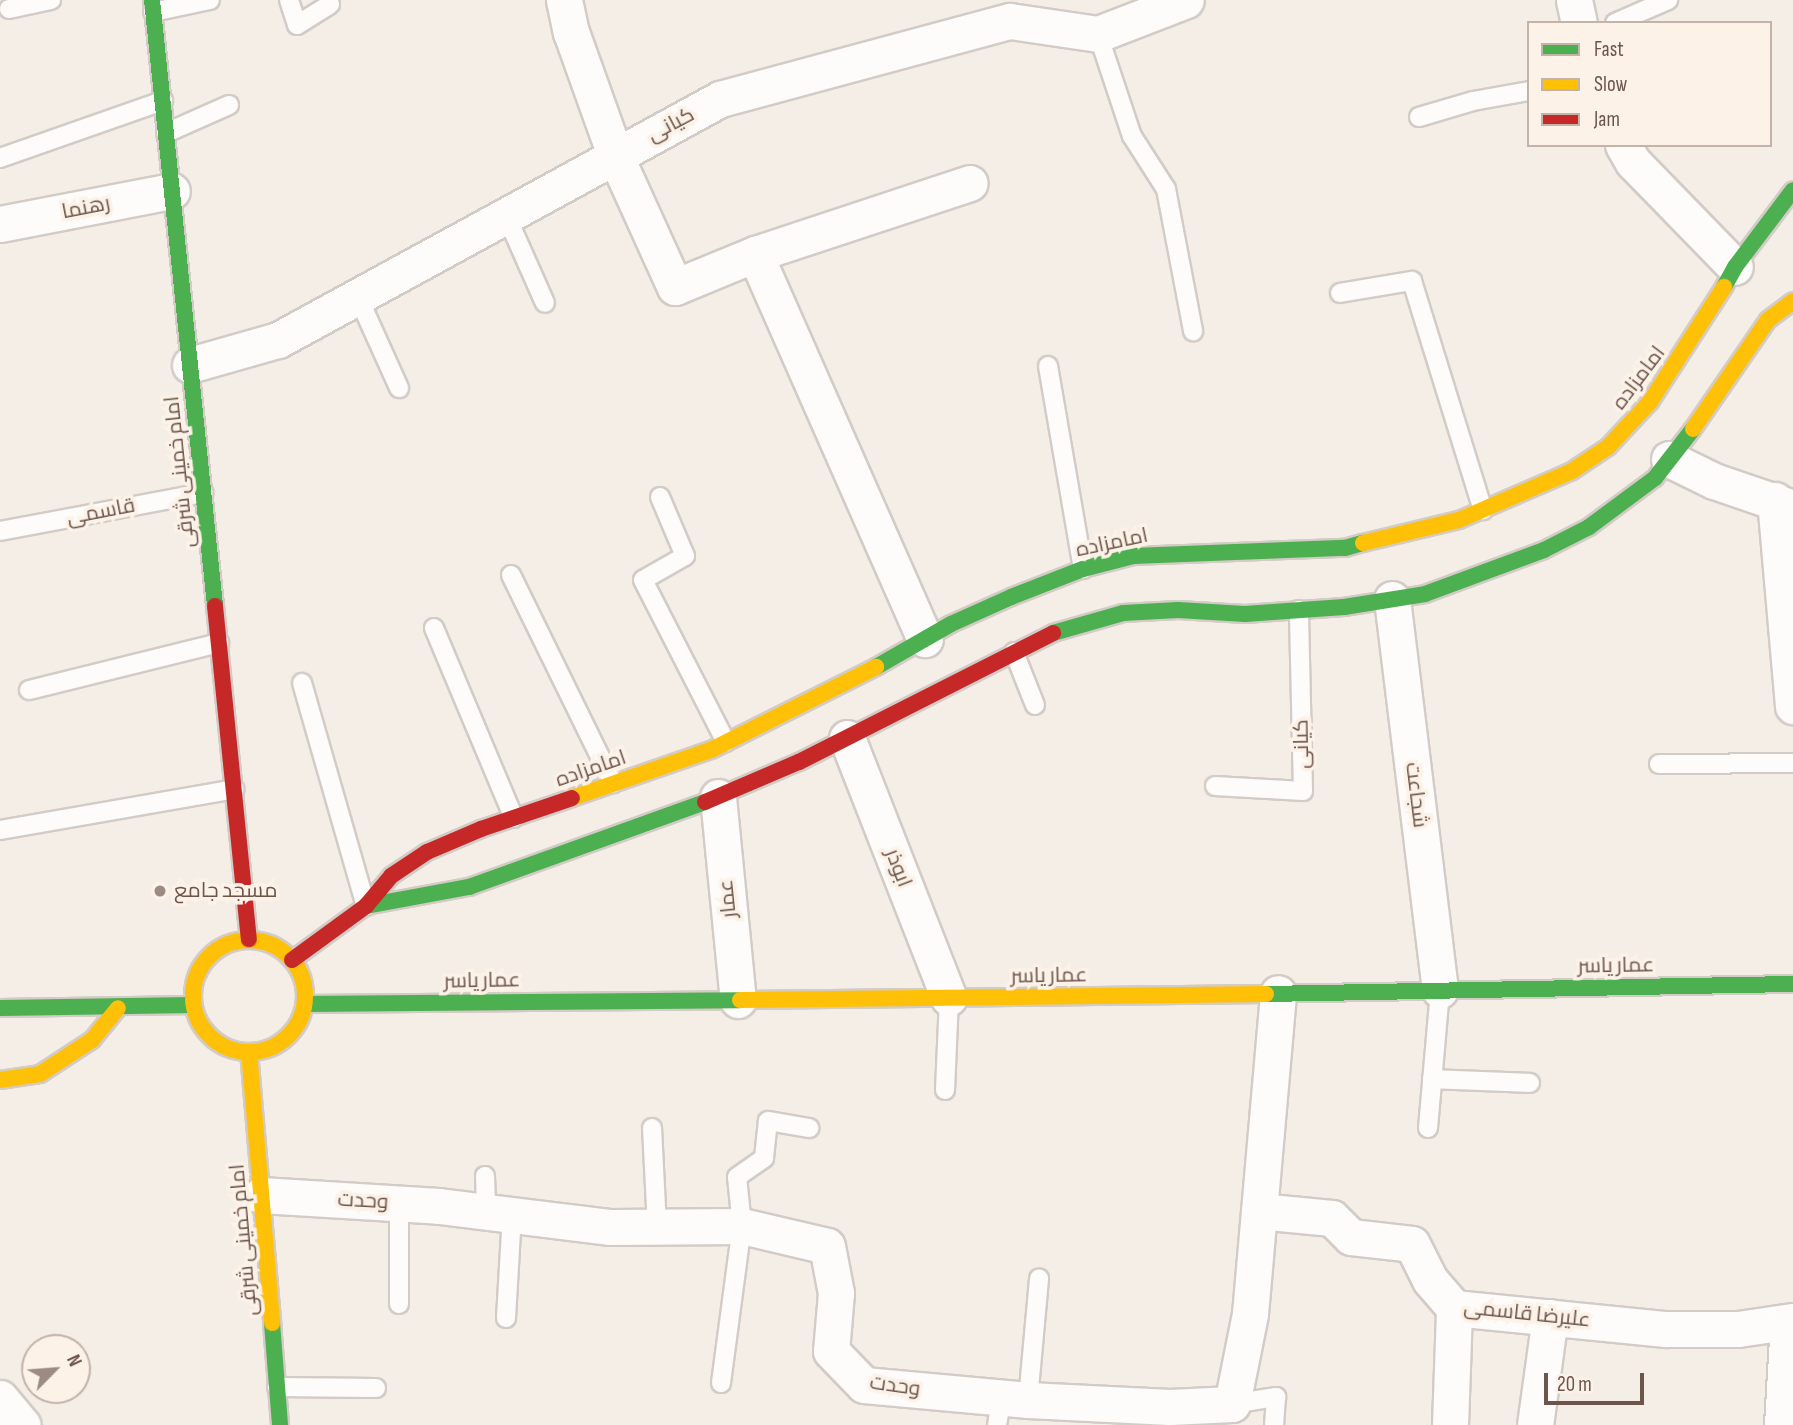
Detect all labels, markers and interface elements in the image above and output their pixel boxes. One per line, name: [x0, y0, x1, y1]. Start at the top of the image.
legend: [1527, 21, 1772, 147]
text: Fast: [1594, 37, 1624, 62]
text: Slow: [1594, 72, 1627, 97]
street label: کیانی: [643, 102, 699, 148]
text: Jam: [1594, 107, 1620, 132]
street label: رهنما: [60, 191, 112, 225]
street label: امامزاده: [1607, 341, 1671, 415]
street label: امام خمینی شرقی: [160, 395, 200, 549]
street label: قاسمی: [65, 493, 137, 531]
street label: امامزاده: [1074, 523, 1150, 563]
street label: کیانی: [1289, 719, 1315, 769]
street label: امامزاده: [552, 745, 630, 793]
street label: شجاعت: [1399, 761, 1433, 829]
street label: ابوذر: [879, 845, 917, 891]
place label: مسجد جامع: [174, 878, 277, 904]
street label: عمار: [713, 879, 743, 919]
marker: مسجد جامع: [152, 883, 168, 899]
street label: عمار یاسر: [1577, 953, 1655, 979]
street label: عمار یاسر: [1010, 963, 1088, 989]
street label: عمار یاسر: [443, 968, 521, 994]
street label: امام خمینی شرقی: [225, 1163, 263, 1317]
street label: وحدت: [337, 1187, 389, 1215]
street label: علیرضا قاسمی: [1462, 1295, 1592, 1333]
north arrow: [21, 1334, 91, 1404]
text: N: [61, 1351, 86, 1370]
scale bar: [1548, 1358, 1648, 1402]
street label: وحدت: [868, 1370, 922, 1402]
text: 20 m: [1557, 1372, 1592, 1397]

